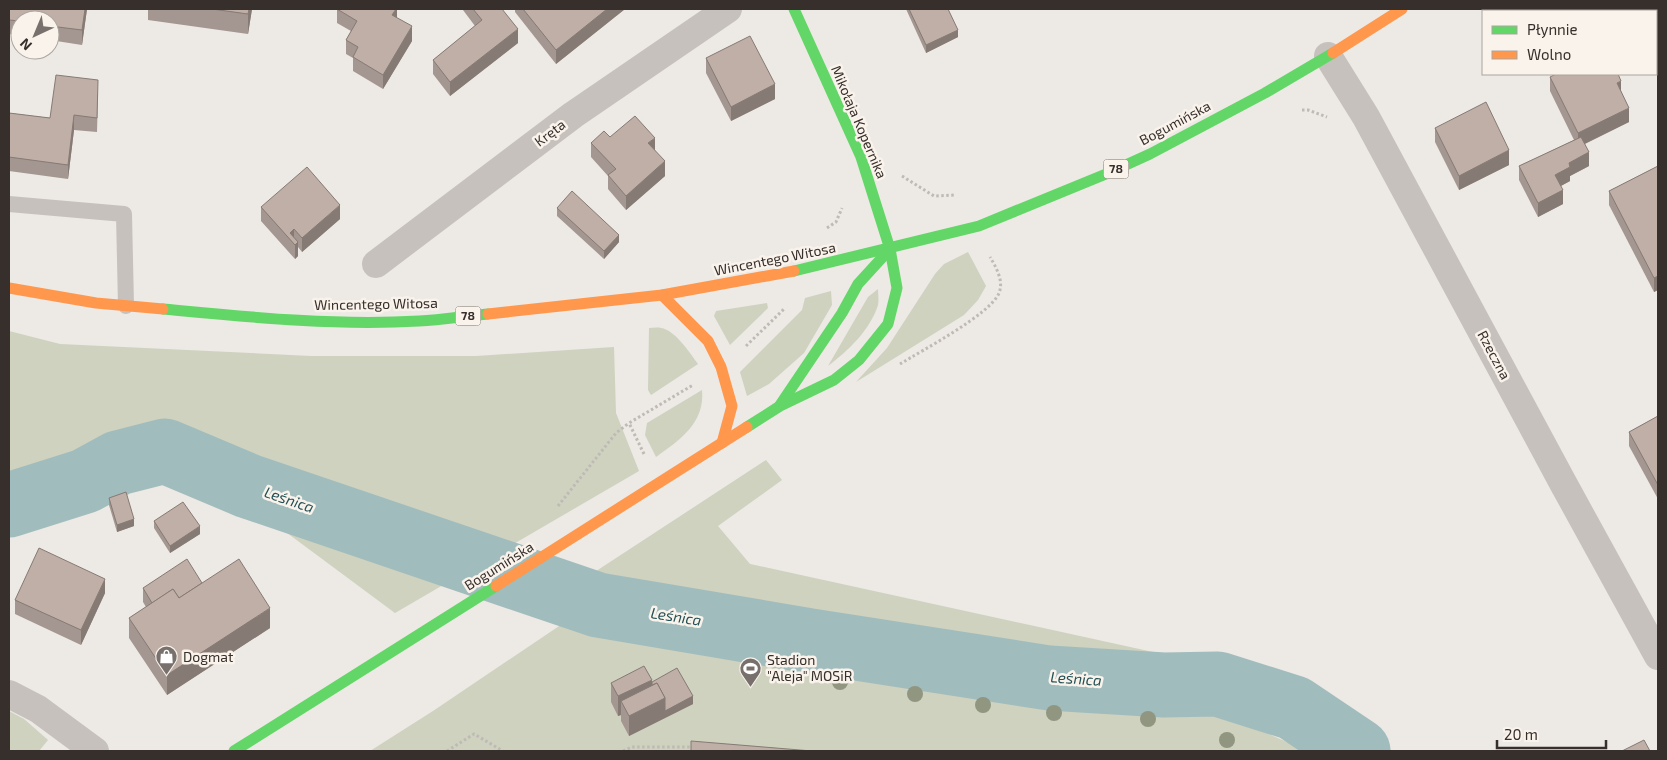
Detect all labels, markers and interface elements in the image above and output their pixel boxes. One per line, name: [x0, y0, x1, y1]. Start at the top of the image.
north arrow: [10, 10, 60, 60]
legend: [1482, 10, 1657, 75]
text: Płynnie: [1527, 20, 1578, 38]
text: N: [16, 35, 35, 54]
text: Wolno: [1527, 45, 1571, 63]
street label: Mikołaja Kopernika: [828, 63, 891, 181]
street label: Bogumińska: [1136, 97, 1213, 148]
street label: Kręta: [531, 116, 568, 150]
road number: 78: [1104, 160, 1128, 178]
street label: Wincentego Witosa: [713, 238, 837, 279]
street label: Wincentego Witosa: [314, 294, 438, 313]
road number: 78: [456, 306, 480, 326]
street label: Rzeczna: [1474, 327, 1514, 382]
water label: Leśnica: [262, 482, 317, 516]
street label: Bogumińska: [461, 538, 536, 594]
water label: Leśnica: [649, 603, 703, 629]
shop icon: Dogmat: [155, 645, 179, 676]
place label: Dogmat: [183, 648, 233, 665]
place label: Stadion "Aleja" MOSiR: [767, 651, 853, 684]
sports icon: Stadion "Aleja" MOSiR: [739, 656, 763, 687]
water label: Leśnica: [1050, 667, 1102, 689]
scale bar: [1497, 718, 1606, 750]
text: 20 m: [1504, 725, 1538, 743]

